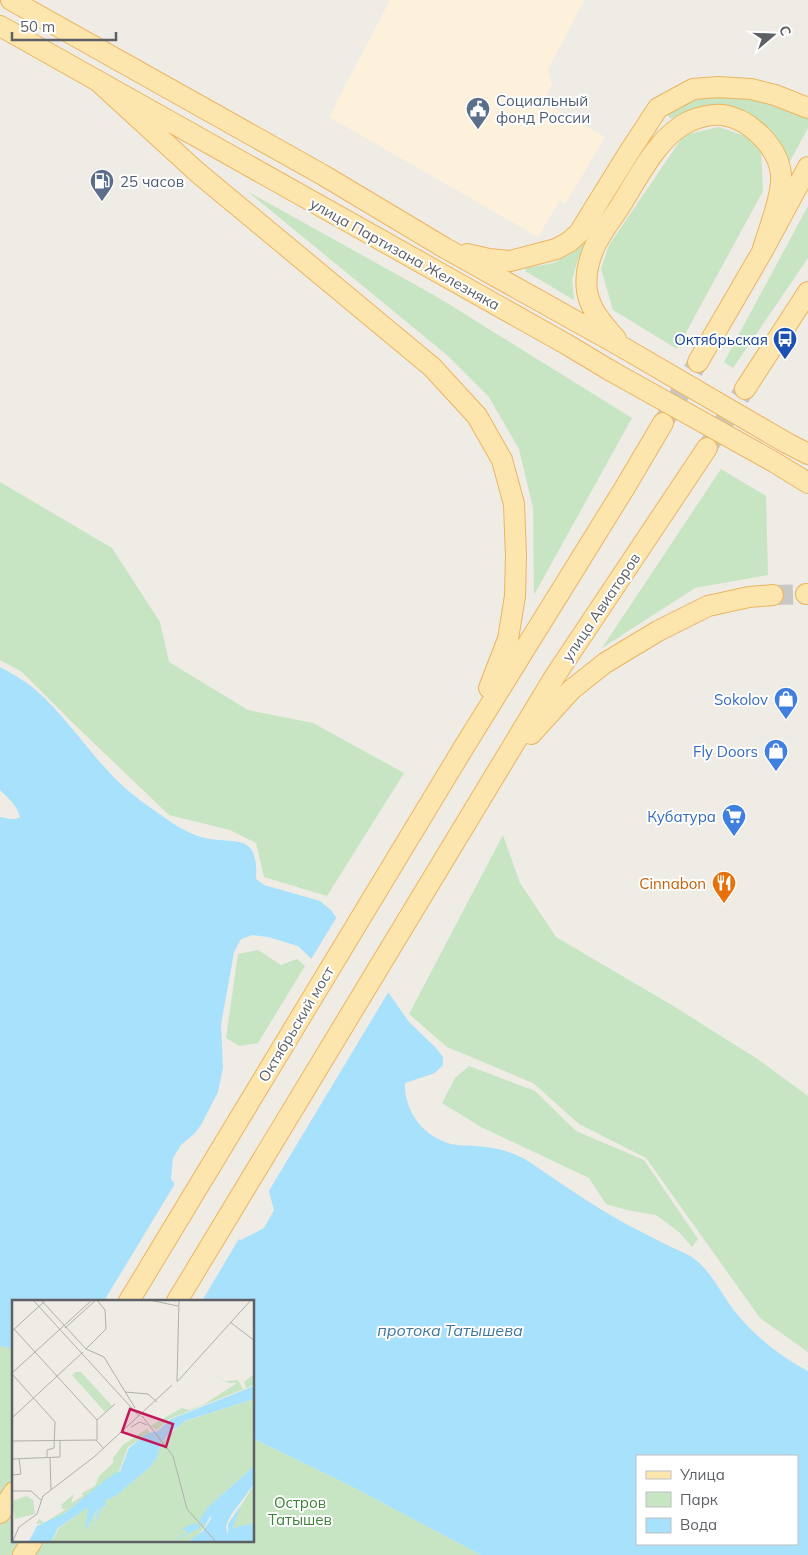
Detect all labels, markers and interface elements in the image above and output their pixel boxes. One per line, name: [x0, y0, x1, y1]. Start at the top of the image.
scale bar: [12, 10, 116, 42]
north arrow: [748, 10, 798, 60]
text: 50 m: [20, 17, 55, 36]
text: С: [775, 23, 795, 38]
place label: Социальный фонд России: [496, 91, 590, 127]
public building icon: Социальный фонд России: [465, 96, 491, 130]
fuel station icon: 25 часов: [89, 168, 115, 202]
place label: 25 часов: [120, 172, 184, 191]
street label: улица Партизана Железняка: [307, 194, 503, 314]
bus stop icon: Октябрьская: [772, 326, 798, 360]
place label: Октябрьская: [674, 330, 768, 349]
street label: улица Авиаторов: [558, 549, 644, 665]
shop icon: Sokolov: [773, 686, 799, 720]
place label: Sokolov: [714, 690, 768, 709]
shop icon: Fly Doors: [763, 738, 789, 772]
place label: Fly Doors: [693, 742, 758, 761]
supermarket icon: Кубатура: [721, 803, 747, 837]
place label: Кубатура: [647, 807, 716, 826]
restaurant icon: Cinnabon: [711, 870, 737, 904]
place label: Cinnabon: [639, 874, 706, 893]
street label: Октябрьский мост: [254, 963, 338, 1085]
inset map: [12, 1300, 255, 1542]
water label: протока Татышева: [377, 1320, 523, 1340]
legend: [636, 1455, 798, 1545]
text: Улица: [679, 1465, 725, 1484]
text: Парк: [680, 1490, 719, 1509]
park label: Остров Татышев: [268, 1493, 332, 1529]
text: Вода: [680, 1515, 717, 1534]

